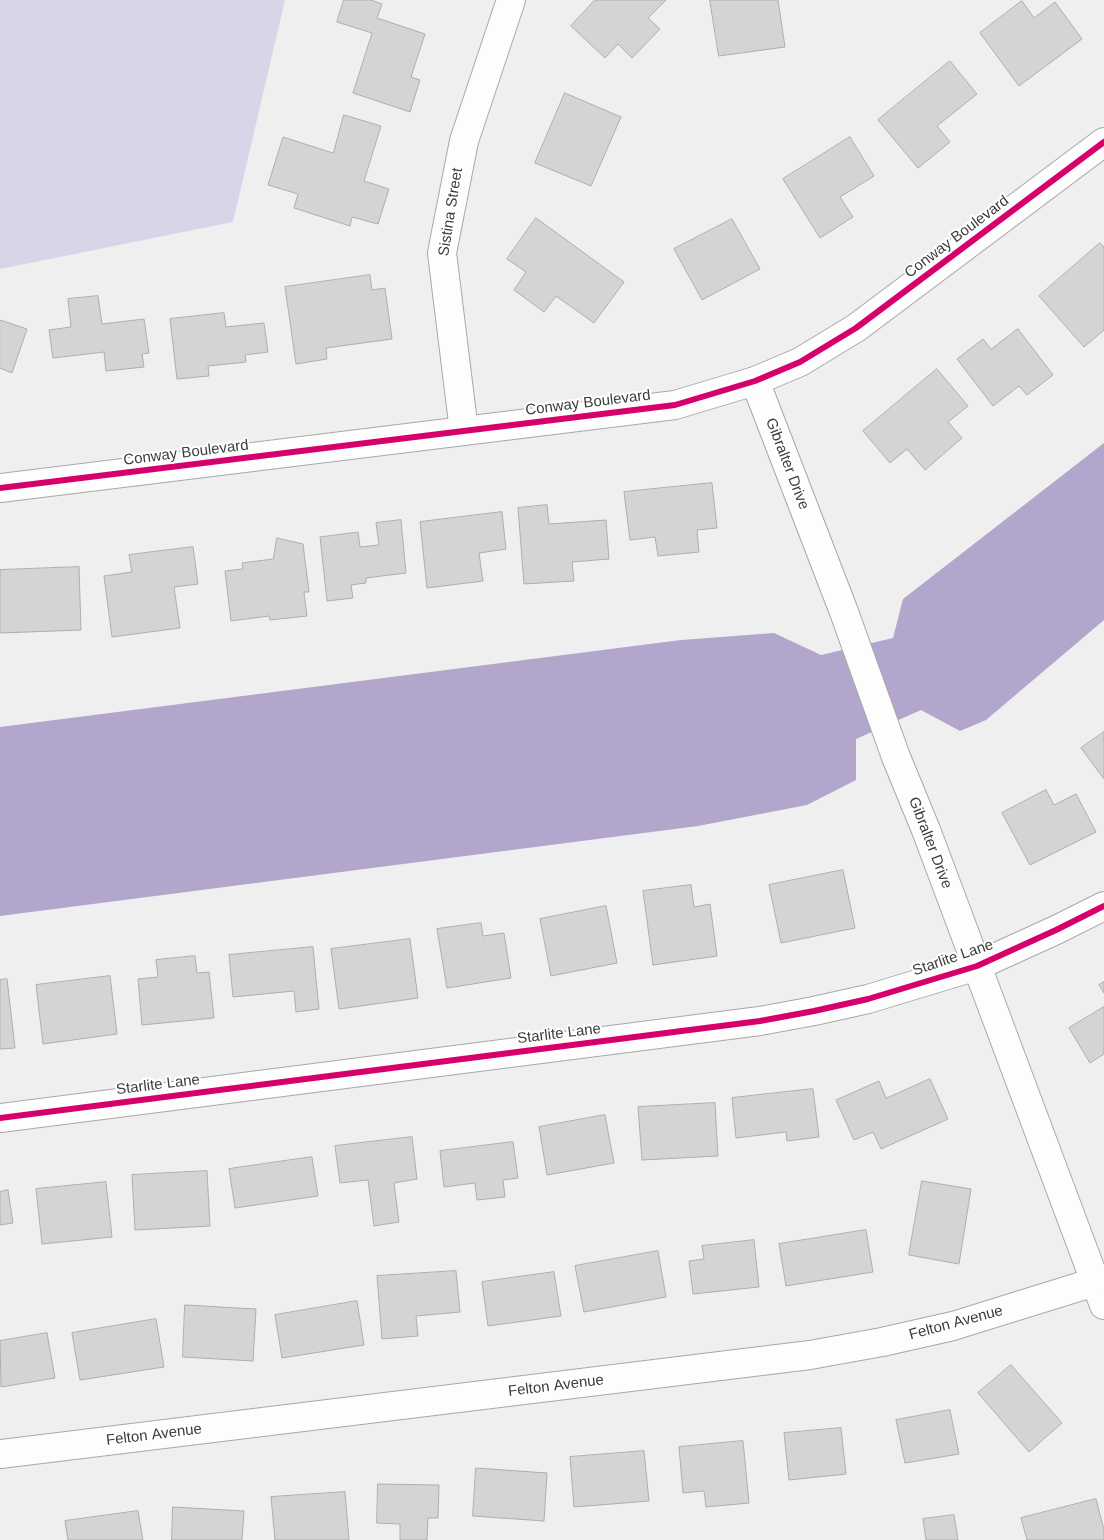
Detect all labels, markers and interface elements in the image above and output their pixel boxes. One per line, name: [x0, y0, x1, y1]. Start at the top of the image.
street label: Sistina Street: [435, 167, 467, 257]
street label: Conway Boulevard: [901, 192, 1013, 282]
street label: Conway Boulevard: [524, 386, 652, 420]
street label: Gibralter Drive: [761, 416, 813, 512]
street label: Conway Boulevard: [122, 436, 250, 470]
street label: Gibralter Drive: [904, 795, 956, 891]
street label: Starlite Lane: [910, 936, 996, 980]
street label: Starlite Lane: [516, 1020, 602, 1048]
street label: Starlite Lane: [115, 1071, 201, 1099]
street label: Felton Avenue: [907, 1302, 1005, 1344]
street label: Felton Avenue: [507, 1371, 605, 1401]
street label: Felton Avenue: [105, 1420, 203, 1450]

